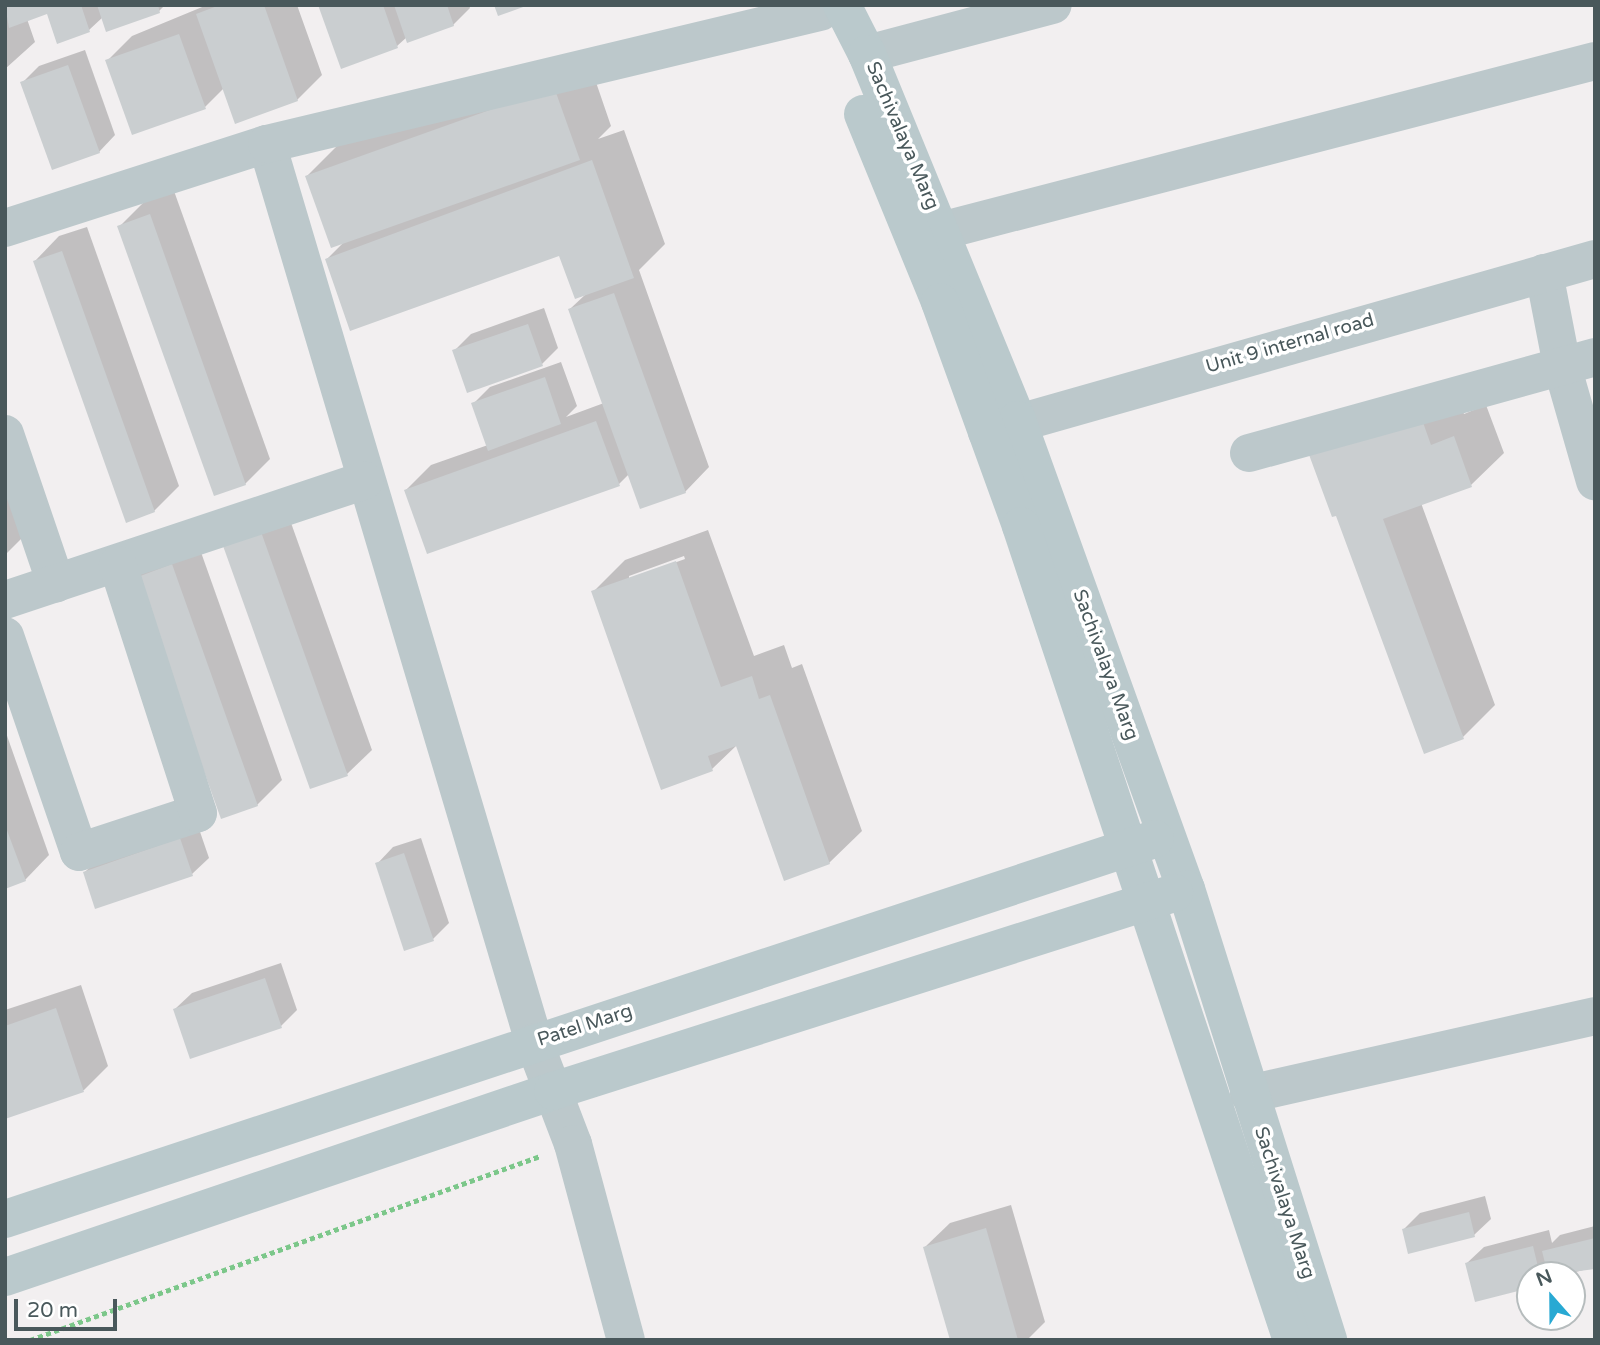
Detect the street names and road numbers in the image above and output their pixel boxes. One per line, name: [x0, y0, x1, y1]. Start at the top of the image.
street label: Sachivalaya Marg: [861, 59, 943, 213]
street label: Unit 9 internal road: [1203, 309, 1377, 379]
street label: Sachivalaya Marg: [1067, 587, 1143, 743]
street label: Patel Marg: [535, 1000, 635, 1052]
street label: Sachivalaya Marg: [1249, 1124, 1319, 1282]

